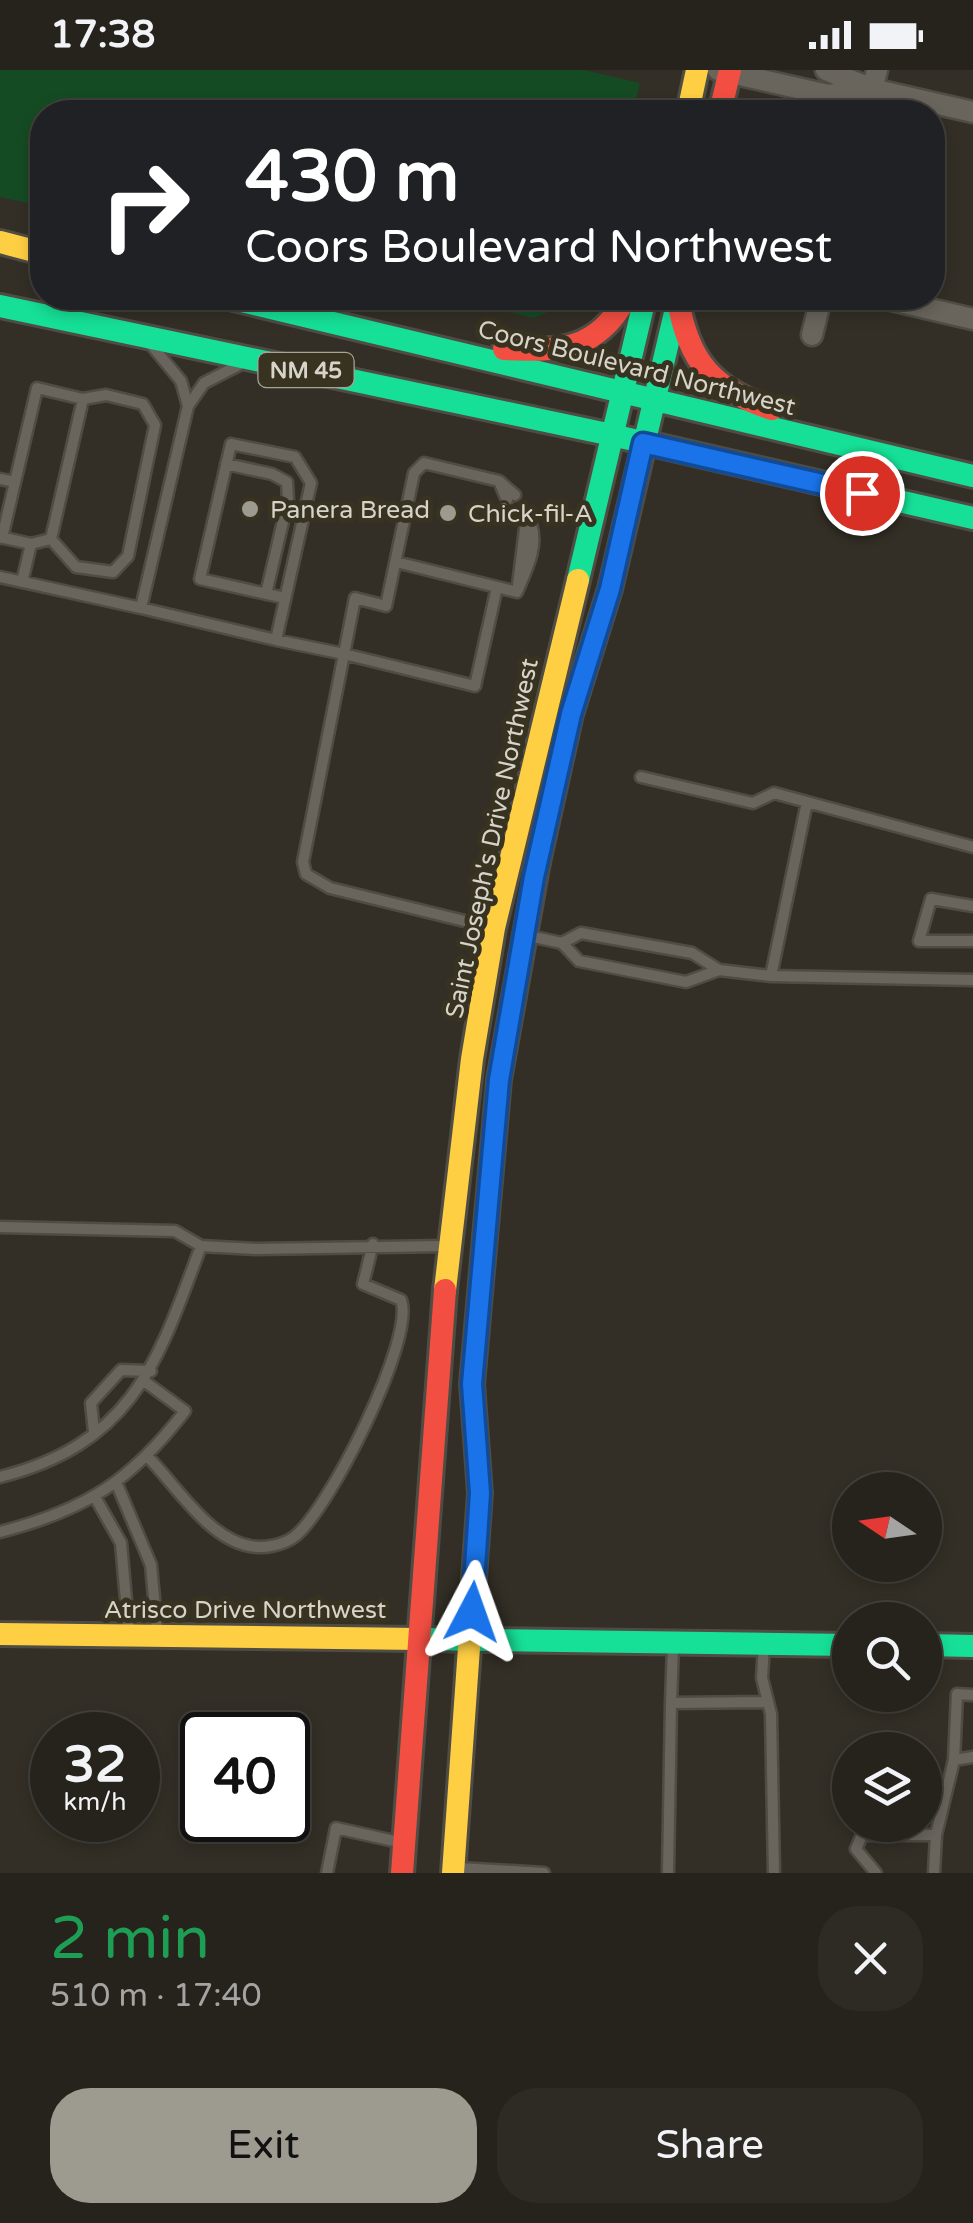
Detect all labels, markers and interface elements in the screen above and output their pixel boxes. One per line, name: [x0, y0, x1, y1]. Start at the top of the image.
text: 17:38: [50, 12, 155, 58]
text: 430 m: [245, 136, 459, 220]
icon: right: [80, 140, 210, 270]
text: Coors Boulevard Northwest: [245, 221, 832, 275]
street label: Coors Boulevard Northwest: [475, 314, 799, 422]
road number: NM 45: [258, 353, 354, 387]
pin: [820, 451, 905, 536]
icon: arrive: [835, 466, 890, 521]
place label: Panera Bread: [270, 495, 430, 525]
marker: Panera Bread: [239, 498, 261, 520]
place label: Chick-fil-A: [468, 499, 593, 529]
marker: Chick-fil-A: [437, 502, 459, 524]
street label: Saint Joseph's Drive Northwest: [439, 655, 545, 1021]
north arrow: [832, 1472, 942, 1582]
map controls: [832, 1472, 942, 1842]
position arrow: [420, 1560, 524, 1664]
street label: Atrisco Drive Northwest: [104, 1595, 387, 1625]
button: search: [832, 1602, 942, 1712]
speed limit sign: 40: [180, 1712, 310, 1842]
button: layers: [832, 1732, 942, 1842]
text: 32: [64, 1735, 126, 1795]
text: km/h: [64, 1787, 126, 1817]
text: 2 min: [50, 1903, 210, 1975]
button: close: [818, 1906, 923, 2011]
text: 510 m · 17:40: [50, 1977, 262, 2015]
button: Exit: [50, 2088, 477, 2203]
button: Share: [497, 2088, 923, 2203]

